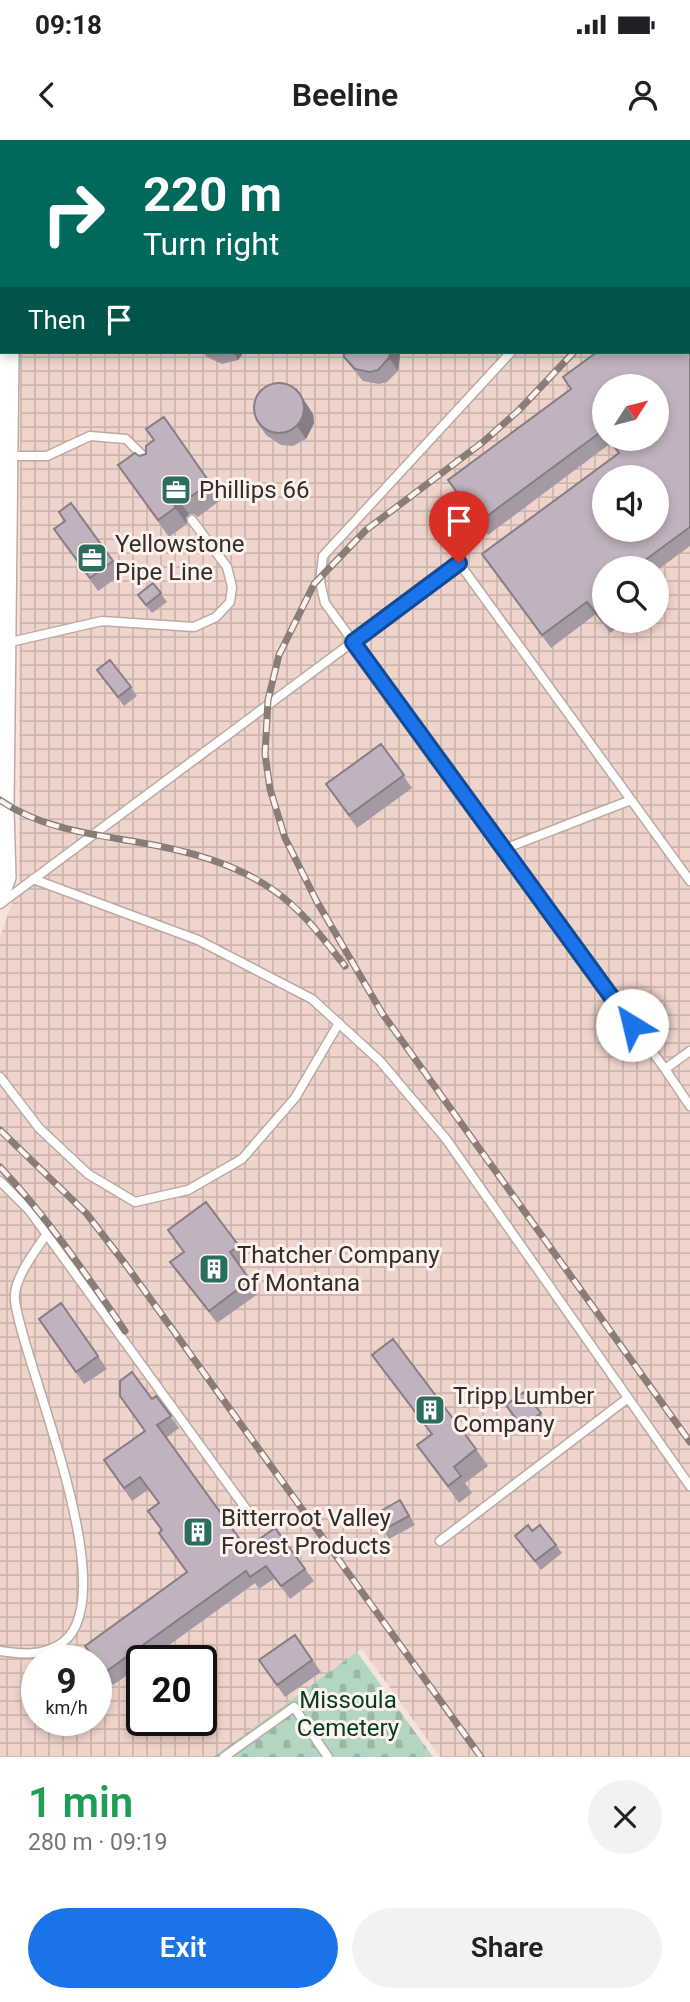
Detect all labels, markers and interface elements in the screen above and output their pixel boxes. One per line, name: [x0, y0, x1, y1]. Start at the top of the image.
text: 09:18: [35, 10, 102, 40]
icon: back: [28, 76, 66, 114]
text: Beeline: [292, 76, 398, 114]
icon: person: [624, 76, 662, 114]
text: 220 m: [143, 166, 282, 223]
icon: right: [28, 168, 119, 259]
text: Turn right: [143, 225, 279, 263]
icon: arrive: [100, 301, 138, 339]
text: Then: [28, 305, 86, 335]
north arrow: [592, 374, 668, 452]
map controls: [592, 374, 669, 633]
button: sound: [592, 465, 669, 542]
office icon: Phillips 66: [159, 473, 193, 507]
place label: Phillips 66: [199, 476, 310, 504]
pin: [429, 491, 489, 563]
icon: arrive: [440, 502, 478, 540]
place label: Yellowstone Pipe Line: [115, 530, 244, 586]
office icon: Yellowstone Pipe Line: [75, 541, 109, 575]
button: search: [592, 556, 669, 633]
position arrow: [595, 988, 669, 1062]
place label: Thatcher Company of Montana: [237, 1241, 440, 1297]
building icon: Thatcher Company of Montana: [197, 1252, 231, 1286]
place label: Tripp Lumber Company: [453, 1382, 594, 1438]
building icon: Tripp Lumber Company: [413, 1393, 447, 1427]
place label: Bitterroot Valley Forest Products: [221, 1504, 391, 1560]
building icon: Bitterroot Valley Forest Products: [181, 1515, 215, 1549]
speed limit sign: 20: [126, 1645, 217, 1736]
text: 9: [56, 1661, 77, 1702]
park label: Missoula Cemetery: [297, 1686, 400, 1742]
text: km/h: [45, 1697, 88, 1718]
text: 1 min: [28, 1778, 133, 1827]
button: close: [588, 1780, 662, 1854]
text: 280 m · 09:19: [28, 1829, 167, 1856]
button: Exit: [28, 1908, 338, 1988]
button: Share: [352, 1908, 662, 1988]

